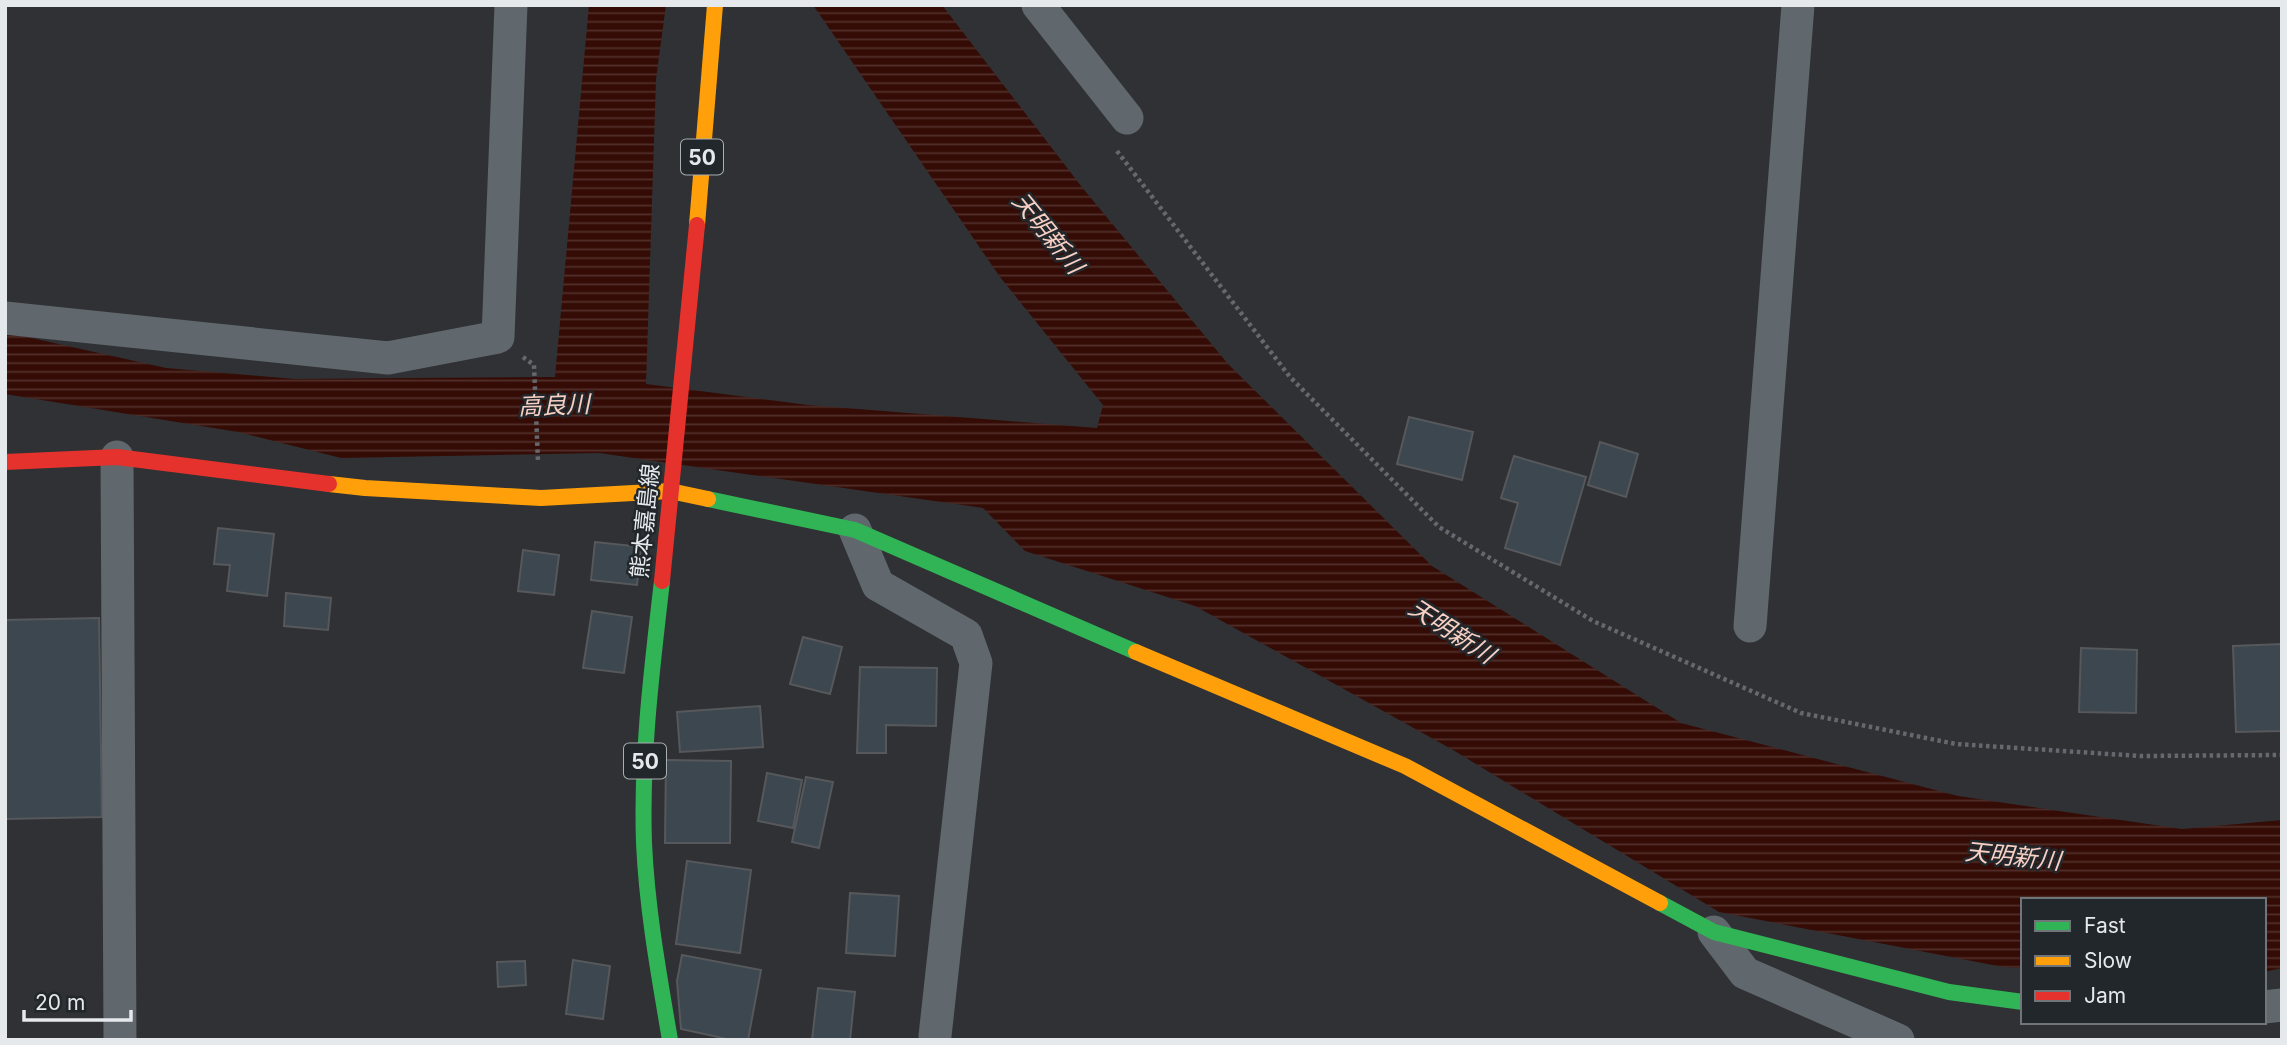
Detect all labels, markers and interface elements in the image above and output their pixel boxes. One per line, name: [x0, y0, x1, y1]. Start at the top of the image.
road number: 50: [681, 140, 723, 174]
water label: 天明新川: [1007, 187, 1091, 282]
water label: 高良川: [518, 389, 593, 421]
street label: 熊本嘉島線: [625, 462, 665, 580]
water label: 天明新川: [1404, 593, 1503, 671]
road number: 50: [624, 744, 666, 778]
water label: 天明新川: [1964, 837, 2065, 876]
legend: [2021, 898, 2266, 1024]
text: Fast: [2084, 913, 2126, 938]
text: Slow: [2084, 948, 2132, 973]
scale bar: [24, 978, 131, 1022]
text: Jam: [2084, 983, 2126, 1008]
text: 20 m: [35, 990, 85, 1015]

